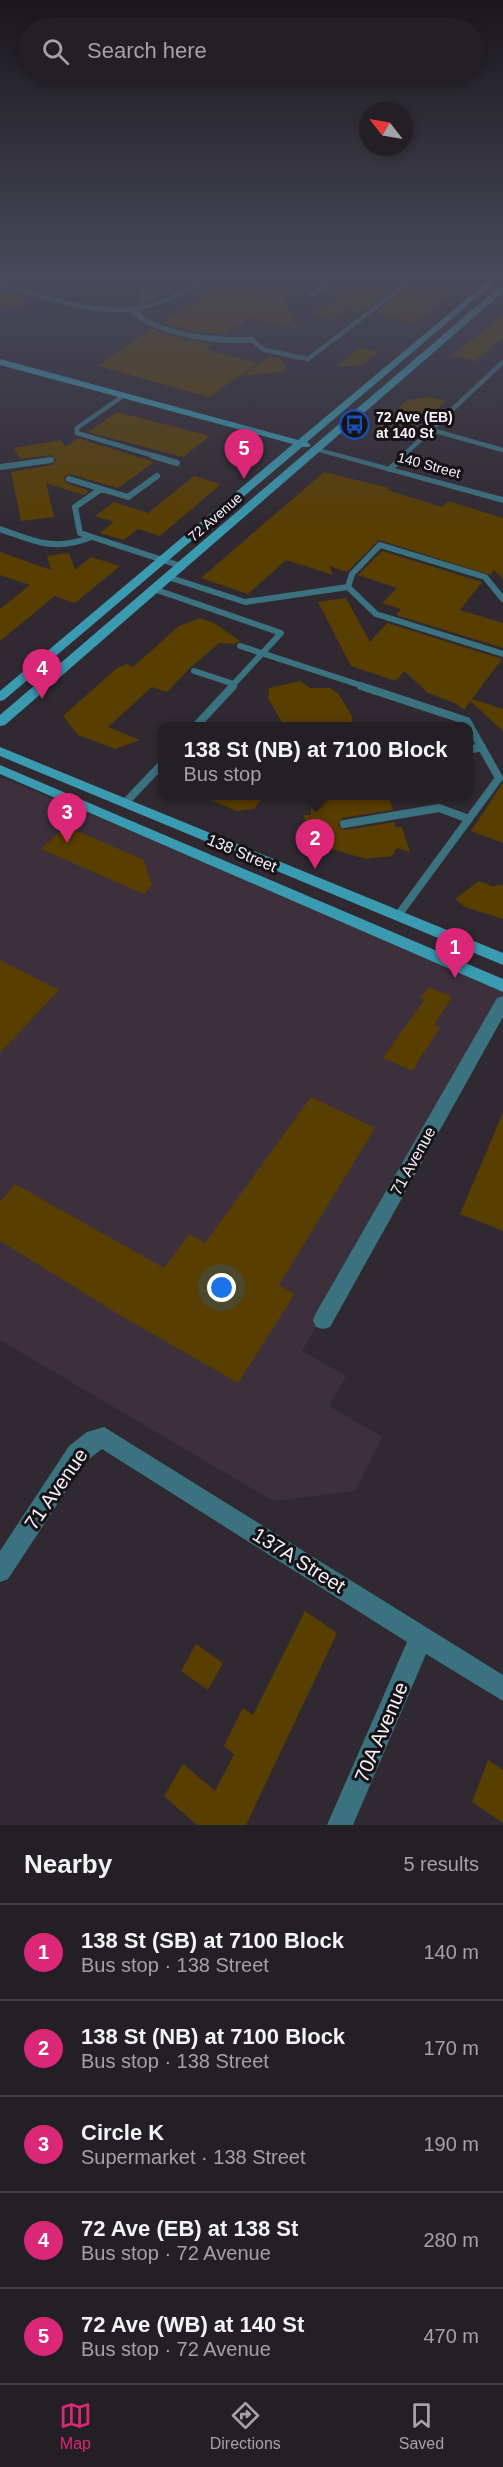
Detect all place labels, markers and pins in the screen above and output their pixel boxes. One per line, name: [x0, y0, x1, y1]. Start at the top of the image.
bus stop icon: 72 Ave (EB) at 140 St: [339, 409, 371, 441]
place label: 72 Ave (EB) at 140 St: [376, 409, 453, 441]
pin: 5: [224, 430, 264, 479]
pin: 4: [22, 650, 62, 699]
pin: 3: [48, 794, 86, 843]
pin: 2: [296, 820, 334, 869]
pin: 1: [436, 928, 474, 978]

